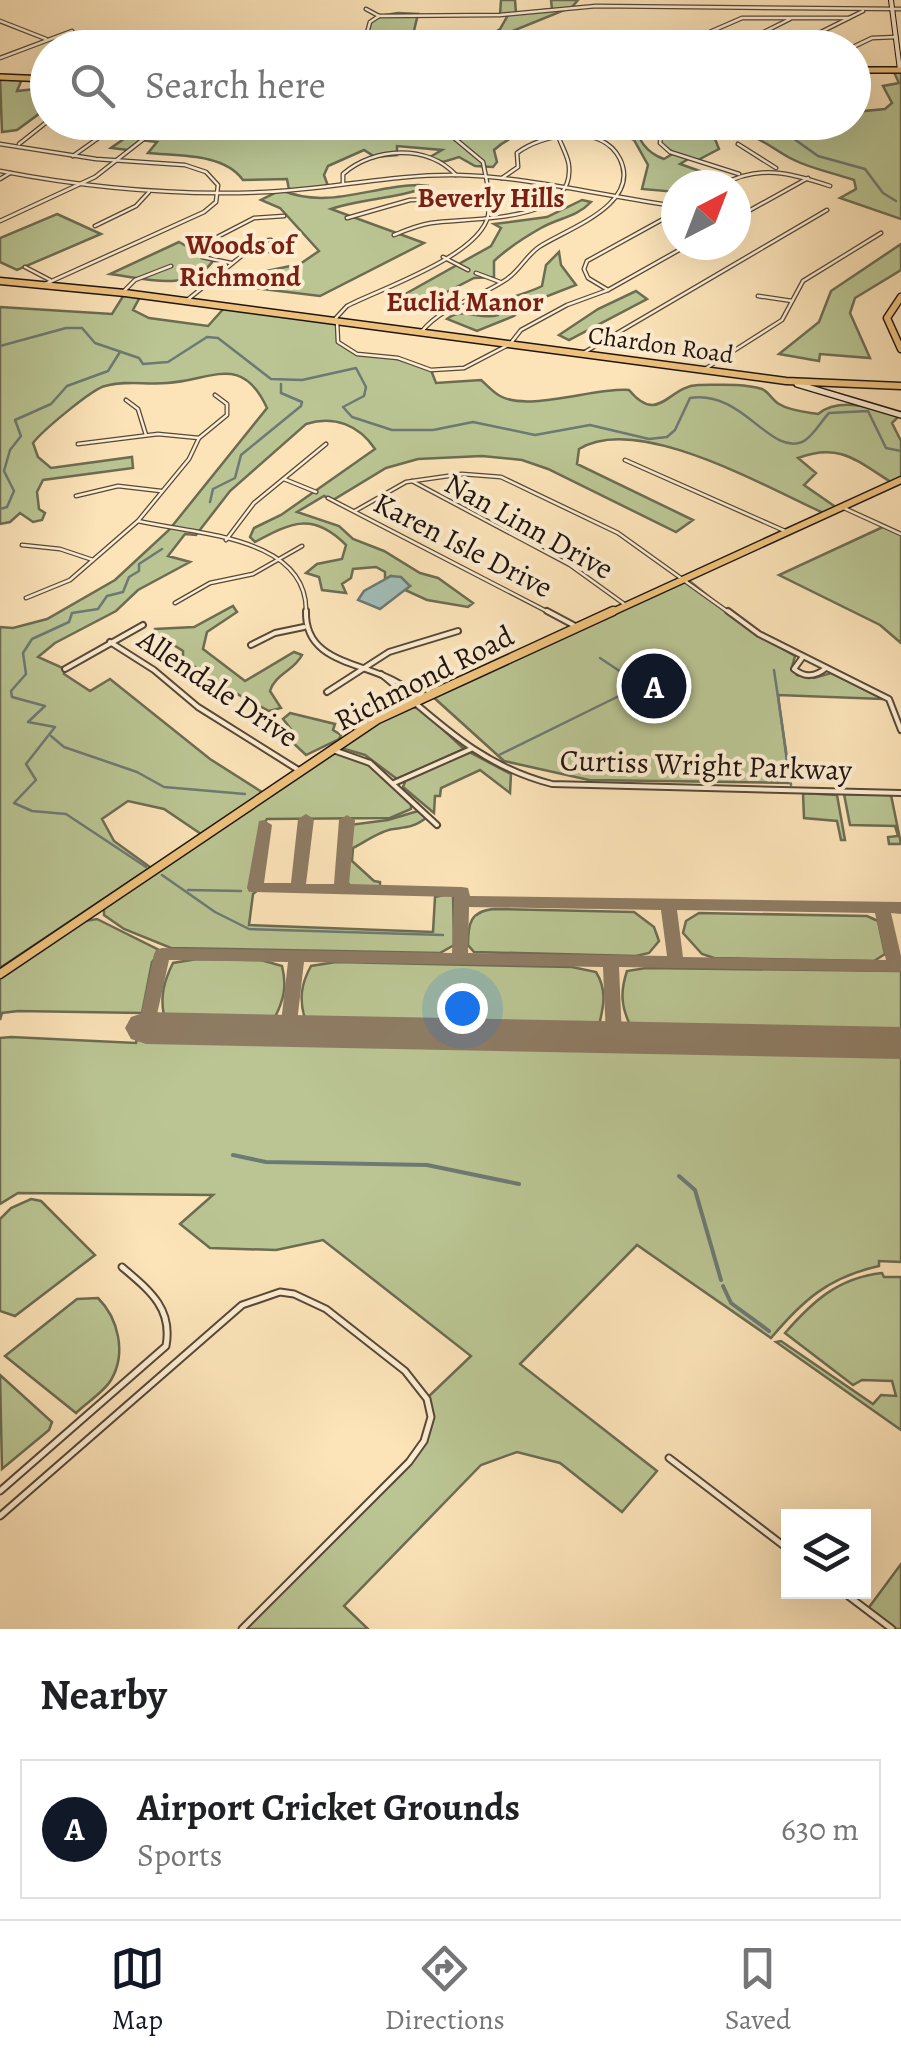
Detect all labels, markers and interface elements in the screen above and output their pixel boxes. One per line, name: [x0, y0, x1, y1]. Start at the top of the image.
search box: [30, 30, 871, 140]
icon: search: [65, 58, 120, 113]
text: Search here: [145, 59, 326, 111]
north arrow: [661, 170, 751, 260]
district label: Beverly Hills: [417, 179, 565, 217]
district label: Woods of Richmond: [179, 226, 302, 296]
district label: Euclid Manor: [386, 283, 544, 321]
street label: Chardon Road: [586, 318, 736, 372]
street label: Nan Linn Drive: [437, 463, 621, 589]
street label: Karen Isle Drive: [367, 483, 559, 607]
street label: Richmond Road: [328, 615, 521, 740]
street label: Allendale Drive: [129, 619, 306, 756]
pin: A: [622, 648, 686, 724]
street label: Curtiss Wright Parkway: [559, 740, 853, 790]
your location: [437, 983, 488, 1034]
map controls: [781, 1509, 871, 1599]
button: layers: [781, 1509, 871, 1599]
text: Nearby: [40, 1666, 167, 1723]
text: Airport Cricket Grounds: [137, 1781, 520, 1833]
text: A: [64, 1807, 85, 1851]
text: 630 m: [781, 1807, 859, 1851]
text: Sports: [137, 1833, 222, 1877]
tab: Map: [110, 1941, 165, 2039]
tab: Directions: [385, 1941, 505, 2039]
tab: Saved: [725, 1941, 791, 2039]

